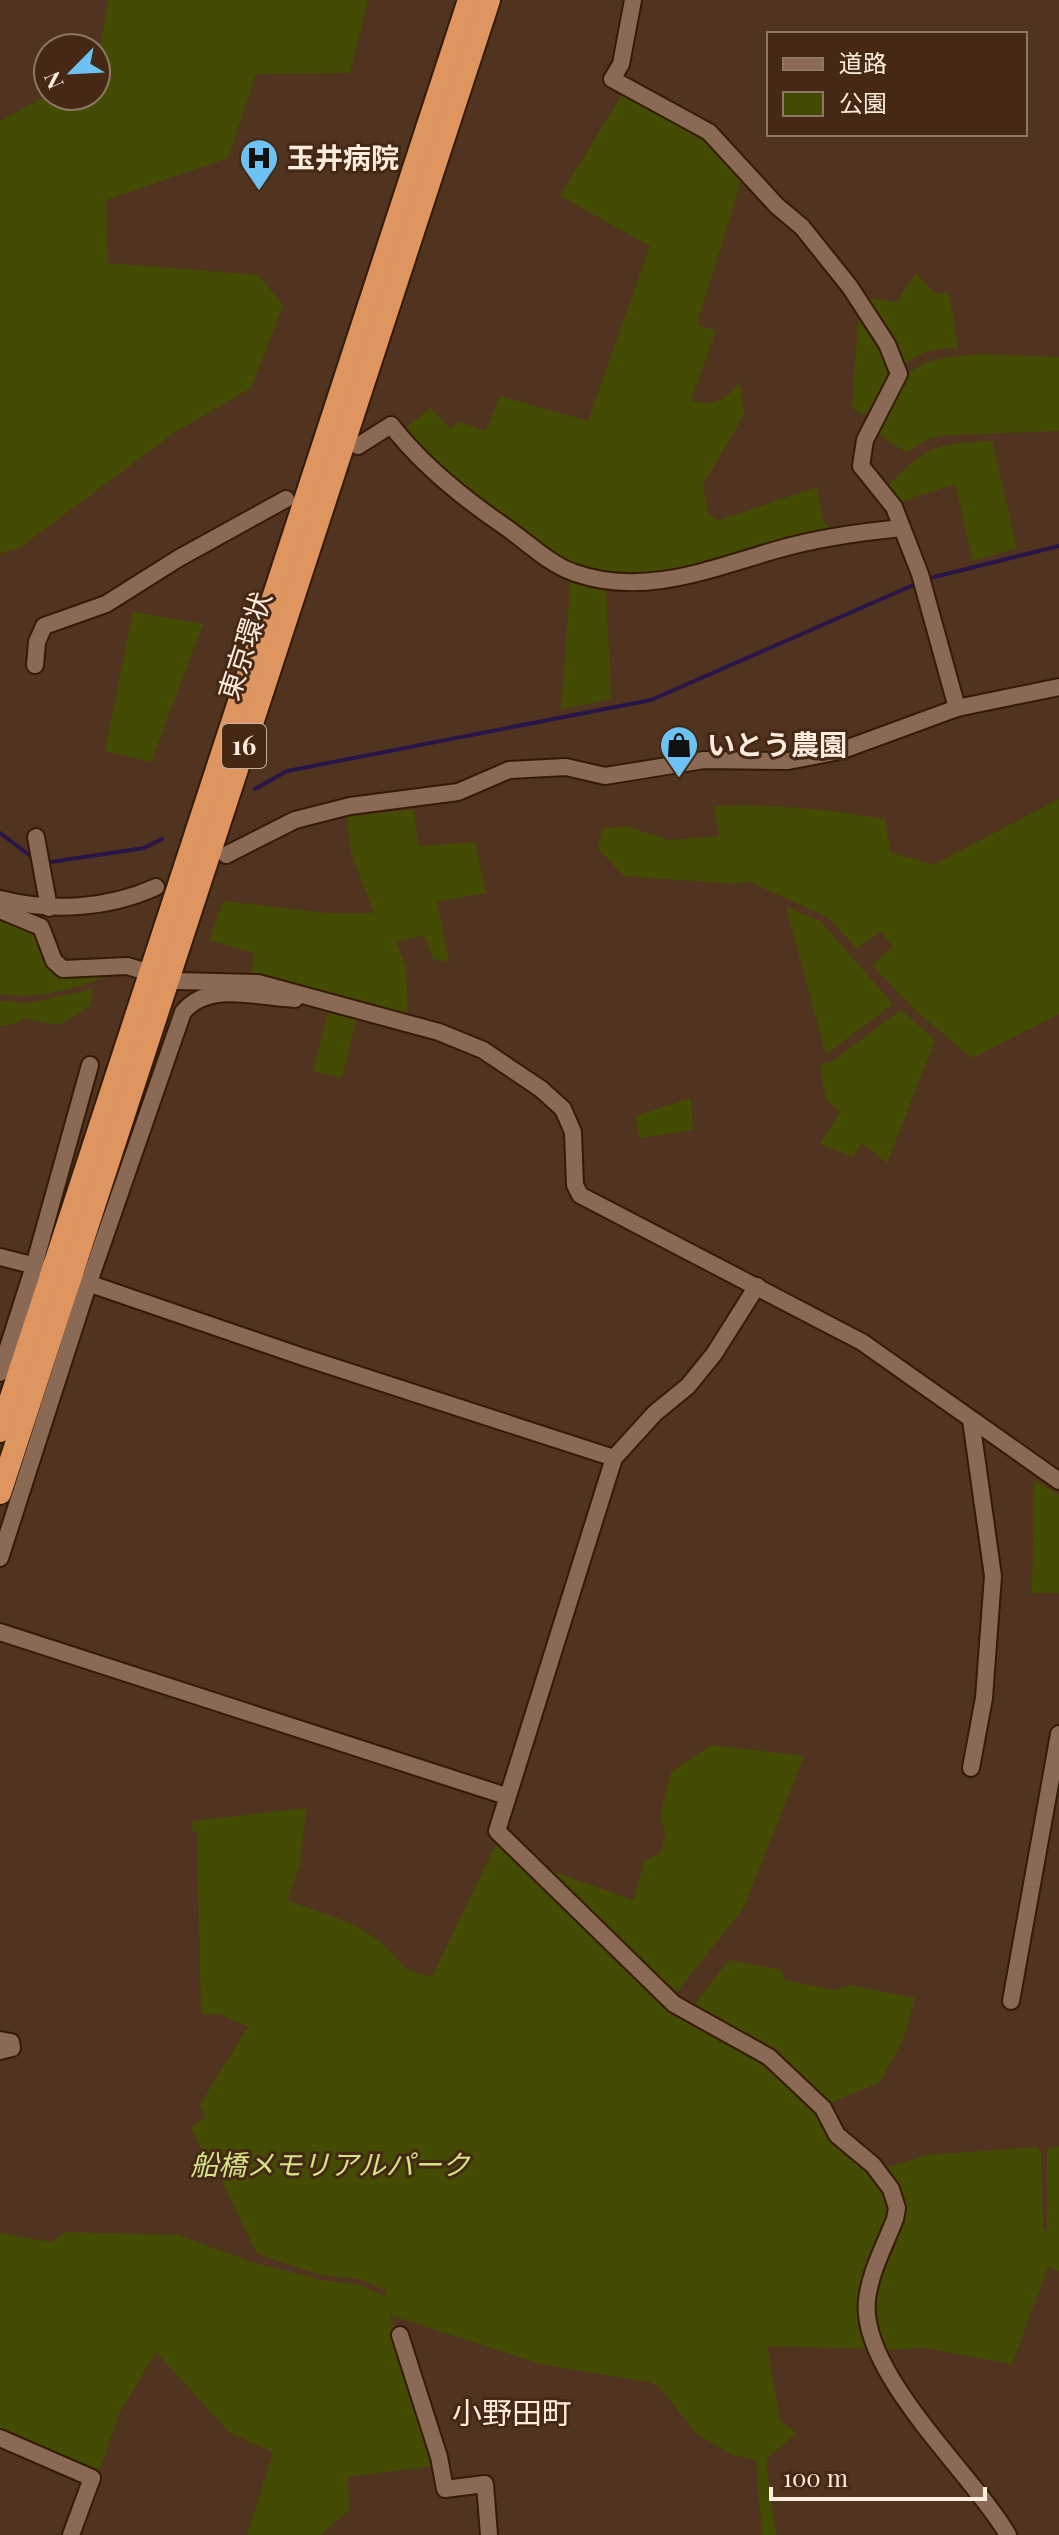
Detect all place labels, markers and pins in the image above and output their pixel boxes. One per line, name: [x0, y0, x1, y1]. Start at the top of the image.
hospital icon: 玉井病院: [238, 137, 280, 192]
place label: 玉井病院: [287, 138, 399, 175]
shop icon: いとう農園: [658, 724, 700, 779]
place label: いとう農園: [707, 725, 847, 762]

